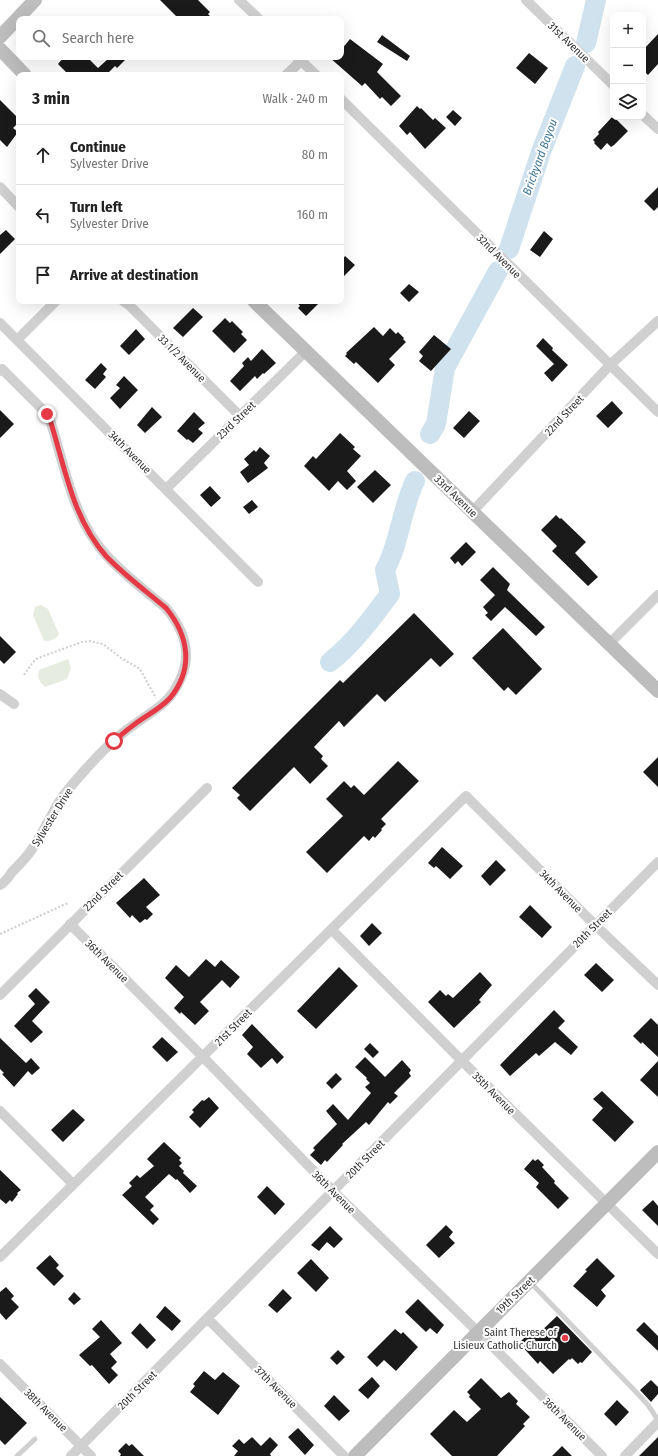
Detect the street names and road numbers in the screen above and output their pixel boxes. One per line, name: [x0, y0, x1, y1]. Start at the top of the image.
street label: 31st Avenue: [545, 19, 592, 65]
street label: 32nd Avenue: [474, 232, 523, 281]
street label: 33 1/2 Avenue: [155, 332, 208, 385]
street label: 22nd Street: [542, 392, 587, 438]
street label: 23rd Street: [214, 398, 259, 442]
street label: 34th Avenue: [106, 428, 154, 476]
street label: 33rd Avenue: [431, 473, 480, 520]
street label: Sylvester Drive: [29, 786, 76, 849]
street label: 34th Avenue: [537, 867, 585, 915]
street label: 22nd Street: [81, 868, 126, 914]
street label: 20th Street: [570, 906, 615, 950]
street label: 36th Avenue: [82, 937, 131, 986]
street label: 21st Street: [212, 1006, 255, 1049]
street label: 35th Avenue: [470, 1069, 518, 1117]
street label: 20th Street: [343, 1137, 388, 1181]
street label: 36th Avenue: [309, 1168, 358, 1217]
street label: 19th Street: [493, 1274, 538, 1317]
street label: 37th Avenue: [252, 1364, 299, 1411]
street label: 20th Street: [115, 1368, 160, 1412]
street label: 38th Avenue: [21, 1386, 70, 1435]
street label: 36th Avenue: [540, 1395, 589, 1444]

